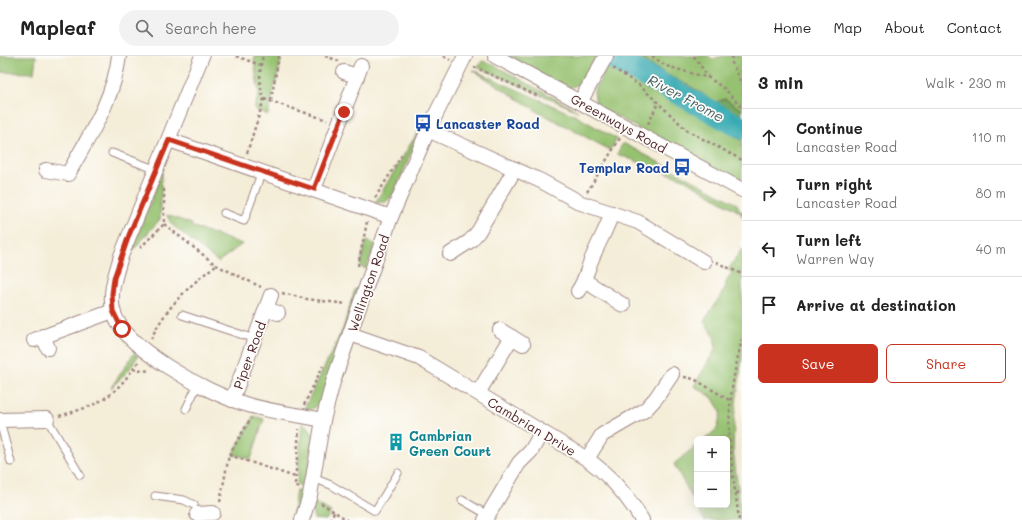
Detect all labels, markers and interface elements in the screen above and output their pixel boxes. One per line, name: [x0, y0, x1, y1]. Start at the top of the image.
search box: [119, 10, 399, 46]
text: Mapleaf: [20, 15, 95, 40]
icon: search: [133, 17, 155, 39]
text: Search here: [165, 18, 257, 38]
text: Home: [773, 18, 811, 37]
text: Map: [833, 18, 862, 37]
text: About: [884, 18, 925, 37]
text: Contact: [947, 18, 1002, 37]
water label: River Frome: [645, 70, 727, 126]
text: 3 min: [758, 71, 803, 93]
text: Walk · 230 m: [925, 74, 1006, 91]
street label: Greenways Road: [568, 90, 670, 156]
route end: [335, 103, 353, 121]
bus stop icon: Lancaster Road: [413, 113, 433, 133]
place label: Lancaster Road: [436, 115, 539, 132]
text: Continue: [796, 118, 863, 138]
icon: ahead: [758, 126, 780, 148]
text: 110 m: [972, 128, 1006, 145]
text: Lancaster Road: [796, 138, 897, 155]
bus stop icon: Templar Road: [672, 157, 692, 177]
place label: Templar Road: [579, 159, 669, 176]
text: Turn right: [796, 174, 873, 194]
icon: right: [758, 182, 780, 204]
text: 80 m: [976, 184, 1006, 201]
text: Lancaster Road: [796, 194, 897, 211]
text: Turn left: [796, 230, 861, 250]
street label: Wellington Road: [343, 232, 393, 334]
icon: left: [758, 238, 780, 260]
text: 40 m: [976, 240, 1006, 257]
text: Warren Way: [796, 250, 874, 267]
icon: arrive: [758, 294, 780, 316]
text: Arrive at destination: [796, 295, 956, 315]
street label: Piper Road: [229, 319, 269, 391]
route start: [113, 320, 131, 338]
button: Save: [758, 344, 878, 383]
button: Share: [886, 344, 1006, 383]
street label: Cambrian Drive: [485, 393, 579, 459]
place label: Cambrian Green Court: [409, 427, 491, 459]
building icon: Cambrian Green Court: [386, 432, 406, 452]
map controls: [694, 436, 730, 508]
button: +: [694, 436, 730, 472]
button: −: [694, 472, 730, 508]

